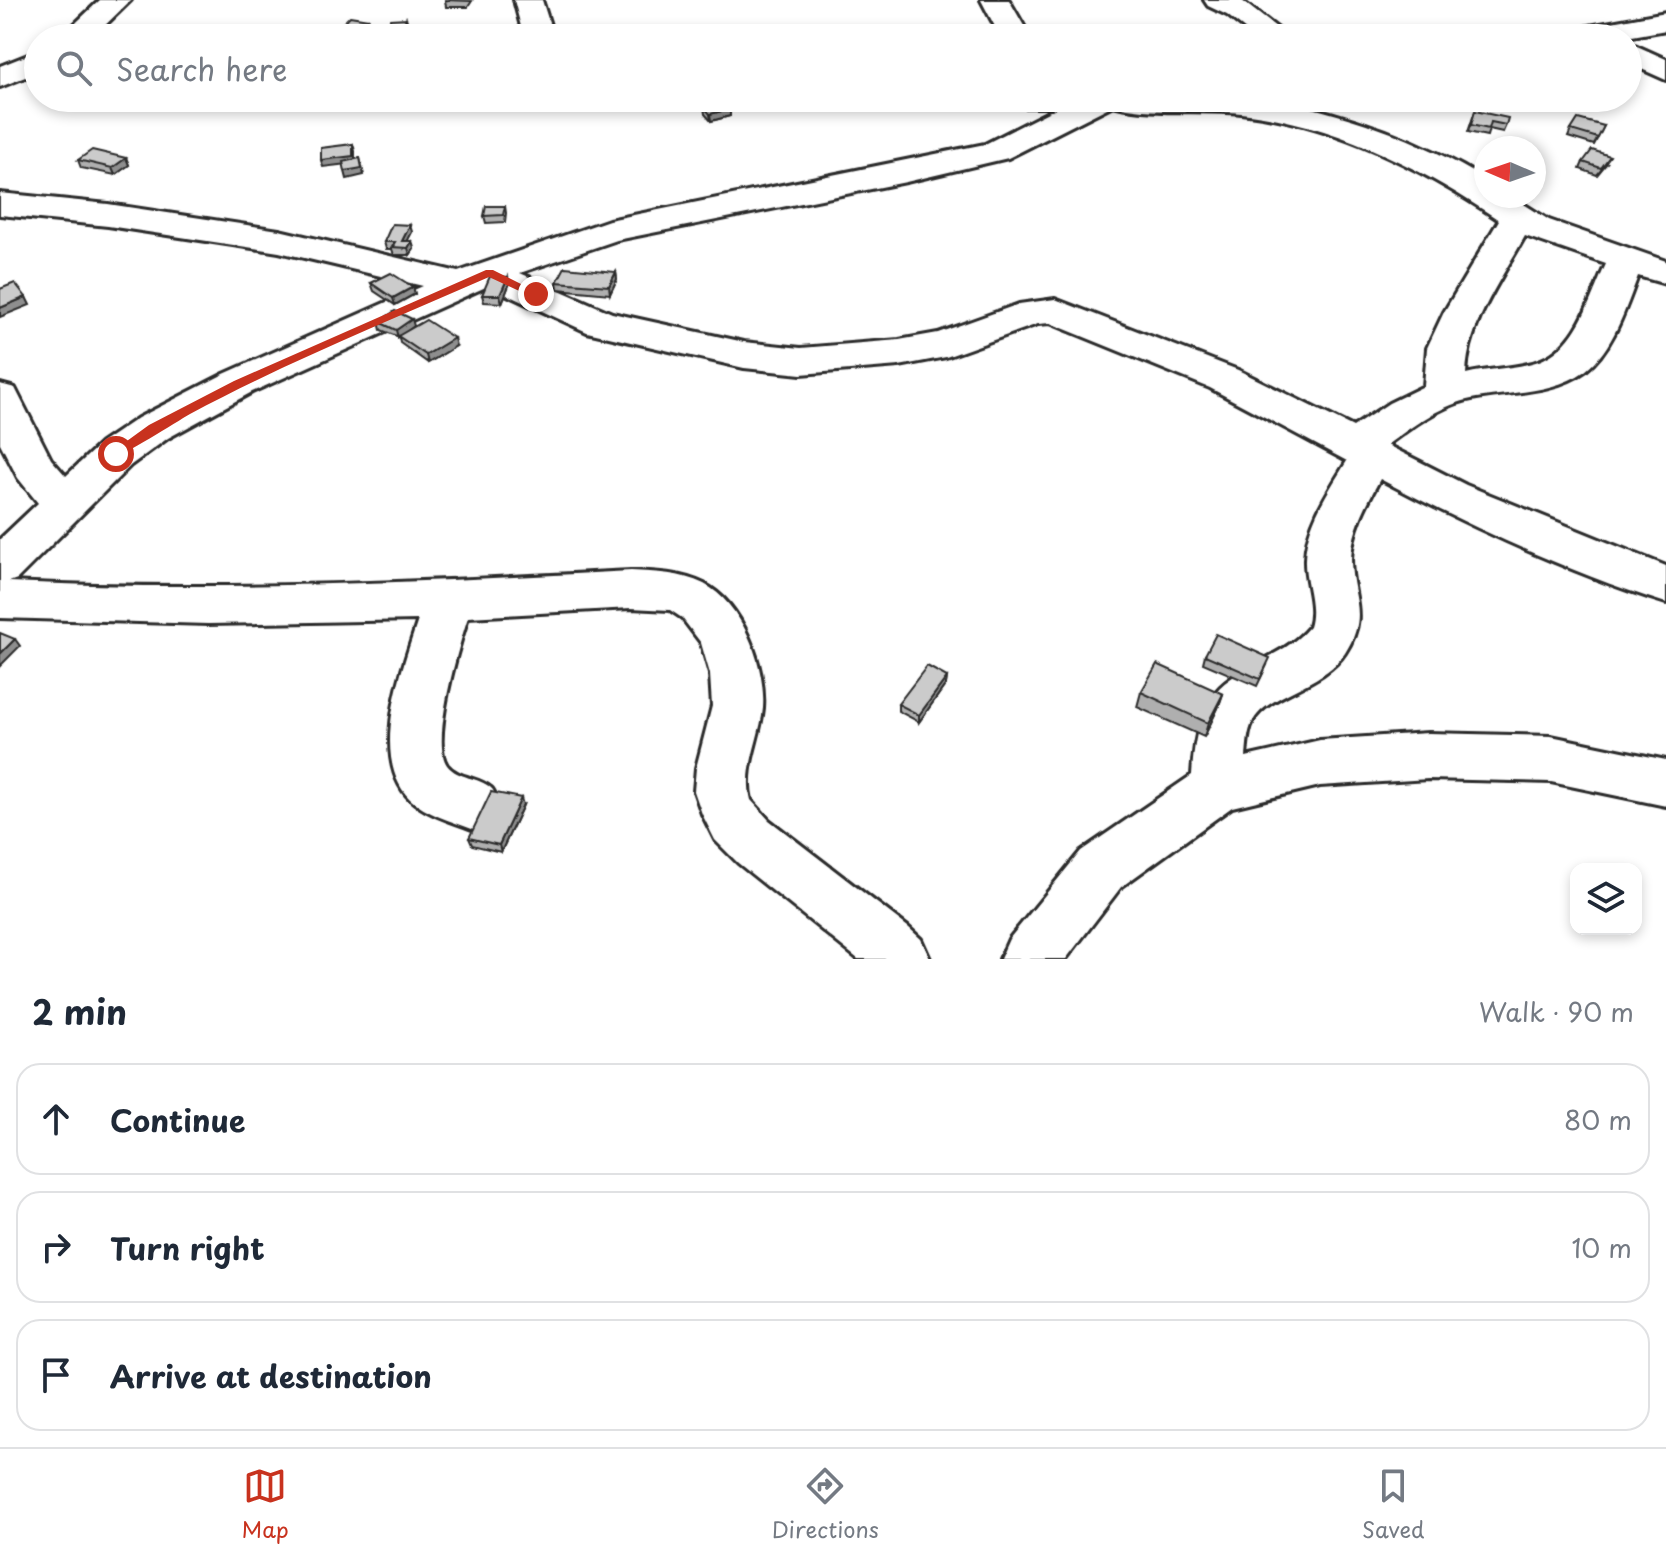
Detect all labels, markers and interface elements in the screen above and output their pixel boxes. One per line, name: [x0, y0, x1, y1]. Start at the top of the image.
search box: [24, 24, 1642, 112]
icon: search: [52, 46, 96, 90]
text: Search here: [116, 46, 288, 91]
north arrow: [1474, 136, 1546, 208]
route end: [518, 276, 554, 312]
route start: [98, 436, 134, 472]
map controls: [1570, 863, 1642, 935]
button: layers: [1570, 863, 1642, 935]
text: 2 min: [32, 985, 127, 1037]
text: Walk · 90 m: [1479, 992, 1634, 1031]
icon: ahead: [34, 1097, 78, 1141]
text: Continue: [110, 1097, 245, 1142]
text: 80 m: [1564, 1100, 1632, 1139]
icon: right: [34, 1225, 78, 1269]
text: Turn right: [110, 1225, 265, 1270]
text: 10 m: [1571, 1228, 1632, 1267]
icon: arrive: [34, 1353, 78, 1397]
text: Arrive at destination: [110, 1353, 432, 1398]
tab: Map: [242, 1464, 289, 1545]
tab: Directions: [772, 1464, 879, 1545]
tab: Saved: [1362, 1464, 1424, 1545]

